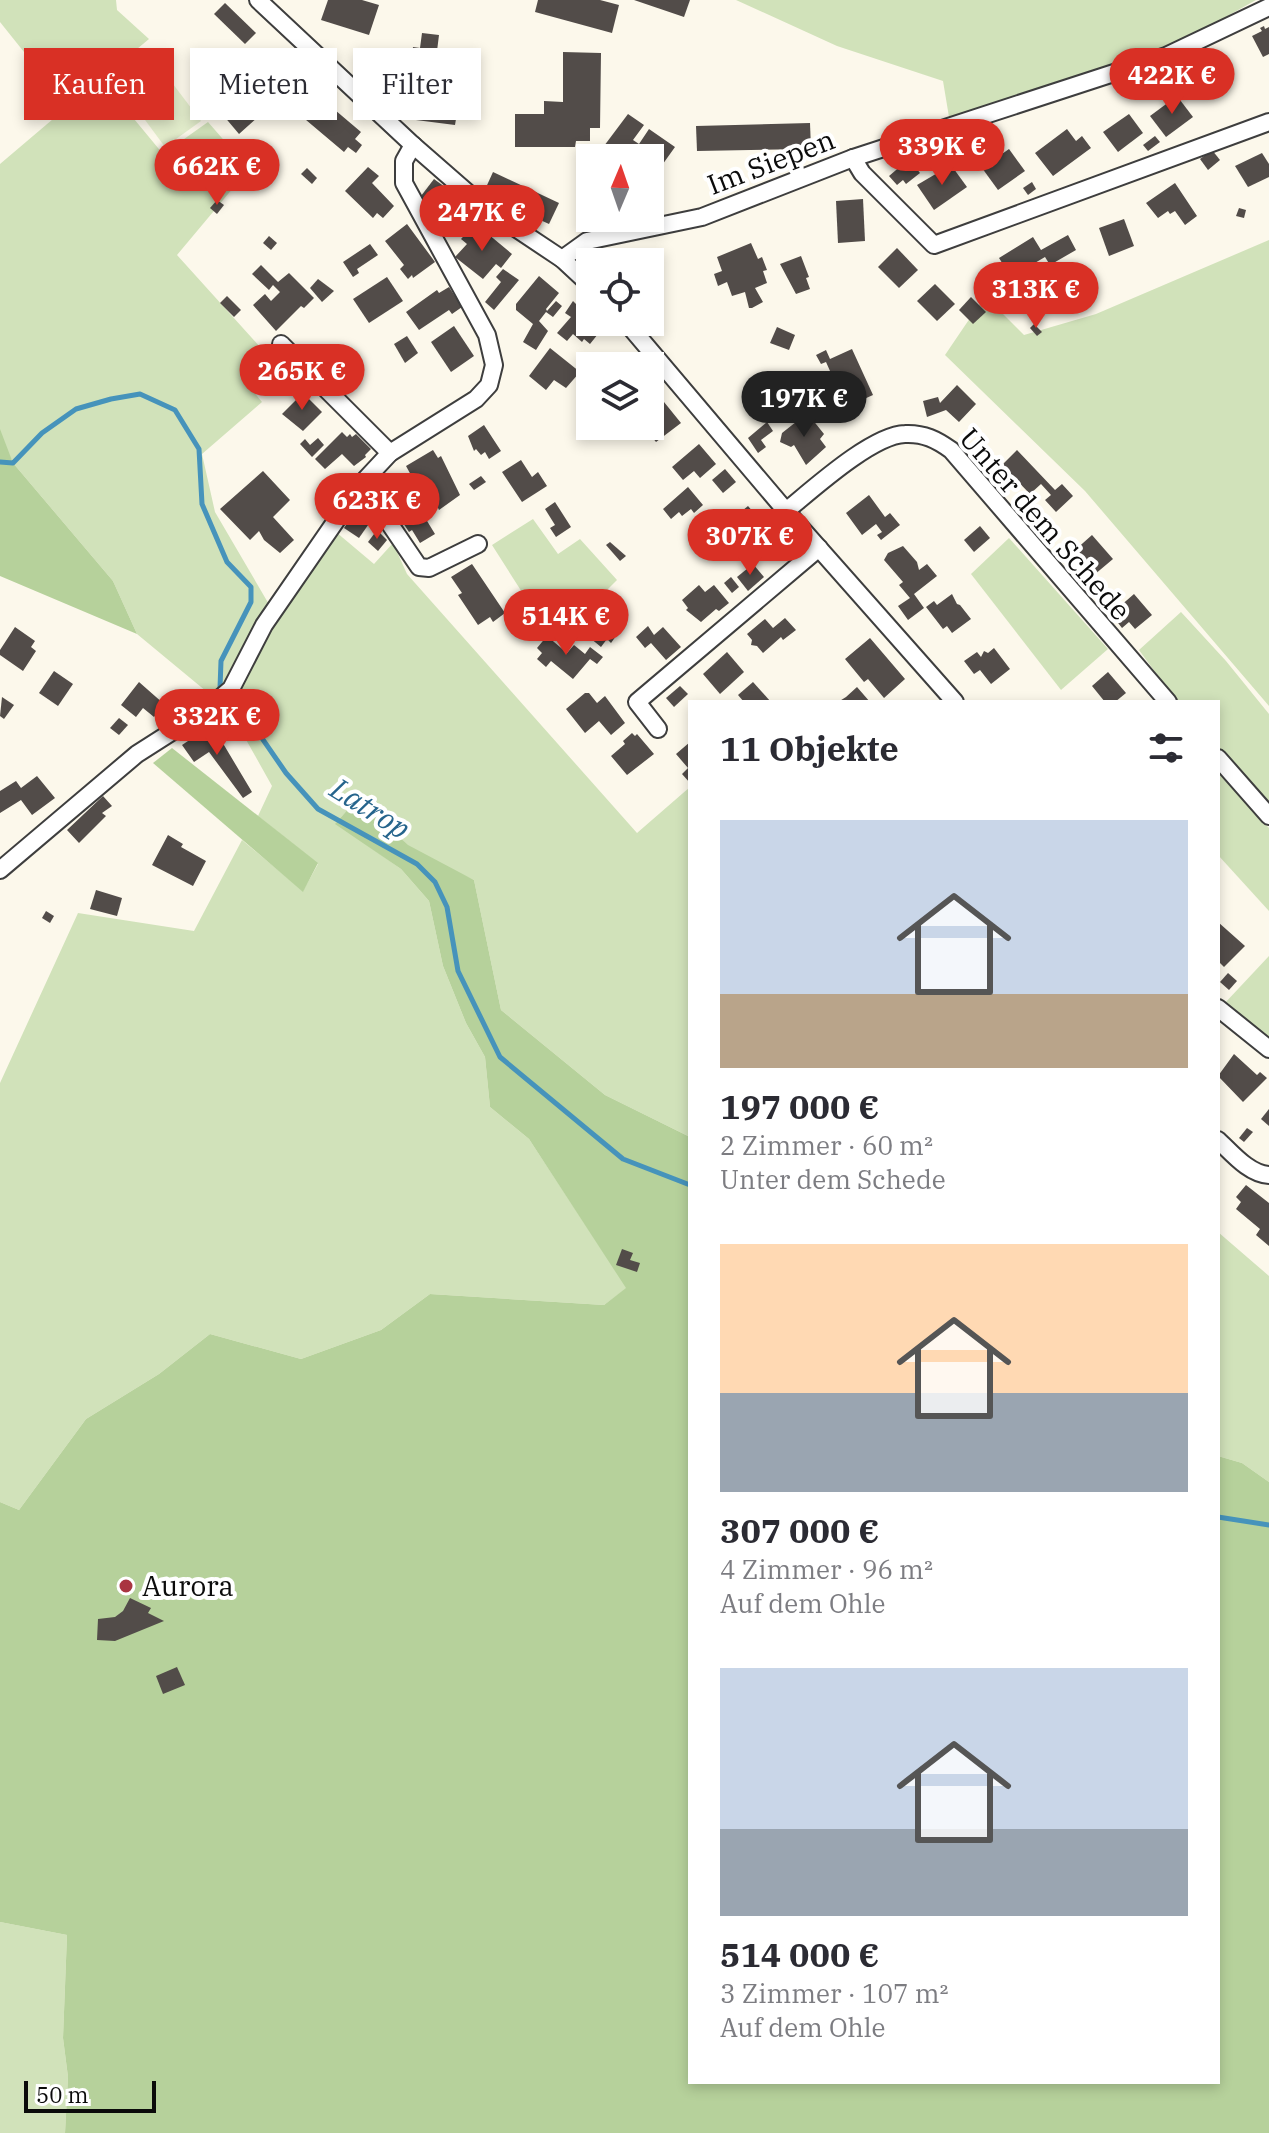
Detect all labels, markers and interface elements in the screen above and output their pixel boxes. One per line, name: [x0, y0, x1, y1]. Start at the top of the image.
chip: Kaufen: [24, 48, 174, 120]
chip: Mieten: [190, 48, 337, 120]
chip: Filter: [353, 48, 481, 120]
pin: 422K €: [1107, 48, 1237, 116]
text: 422K €: [1128, 57, 1216, 91]
pin: 339K €: [877, 119, 1007, 187]
street label: Im Siepen: [702, 120, 840, 203]
text: 339K €: [898, 128, 986, 162]
pin: 662K €: [152, 139, 282, 207]
north arrow: [576, 144, 664, 232]
map controls: [576, 144, 664, 440]
text: 662K €: [173, 148, 261, 182]
pin: 247K €: [417, 185, 547, 253]
text: 247K €: [438, 194, 526, 228]
button: locate: [576, 248, 664, 336]
pin: 313K €: [971, 262, 1101, 330]
text: 313K €: [992, 271, 1080, 305]
pin: 265K €: [237, 344, 367, 412]
button: layers: [576, 352, 664, 440]
text: 265K €: [258, 353, 346, 387]
pin: 197K €: [739, 371, 869, 439]
text: 197K €: [760, 380, 848, 414]
street label: Unter dem Schede: [952, 420, 1139, 628]
pin: 623K €: [312, 473, 442, 541]
text: 623K €: [333, 482, 421, 516]
pin: 307K €: [685, 509, 815, 577]
text: 307K €: [706, 518, 794, 552]
pin: 514K €: [501, 589, 631, 657]
text: 514K €: [522, 598, 610, 632]
pin: 332K €: [152, 689, 282, 757]
text: 332K €: [173, 698, 261, 732]
text: 11 Objekte: [720, 726, 899, 770]
icon: filters: [1144, 726, 1188, 770]
water label: Latrop: [323, 768, 418, 847]
icon: home: [882, 872, 1026, 1016]
text: 197 000 €: [720, 1084, 879, 1128]
text: 2 Zimmer · 60 m²: [720, 1128, 933, 1162]
text: Unter dem Schede: [720, 1162, 946, 1196]
icon: home: [882, 1296, 1026, 1440]
text: 307 000 €: [720, 1508, 879, 1552]
text: 4 Zimmer · 96 m²: [720, 1552, 933, 1586]
place label: Aurora: [142, 1567, 234, 1604]
marker: Aurora: [117, 1577, 135, 1595]
text: Auf dem Ohle: [720, 1586, 885, 1620]
icon: home: [882, 1720, 1026, 1864]
text: 514 000 €: [720, 1932, 879, 1976]
text: 3 Zimmer · 107 m²: [720, 1976, 949, 2010]
text: Auf dem Ohle: [720, 2010, 885, 2044]
scale bar: [24, 2077, 156, 2113]
text: 50 m: [36, 2080, 88, 2109]

